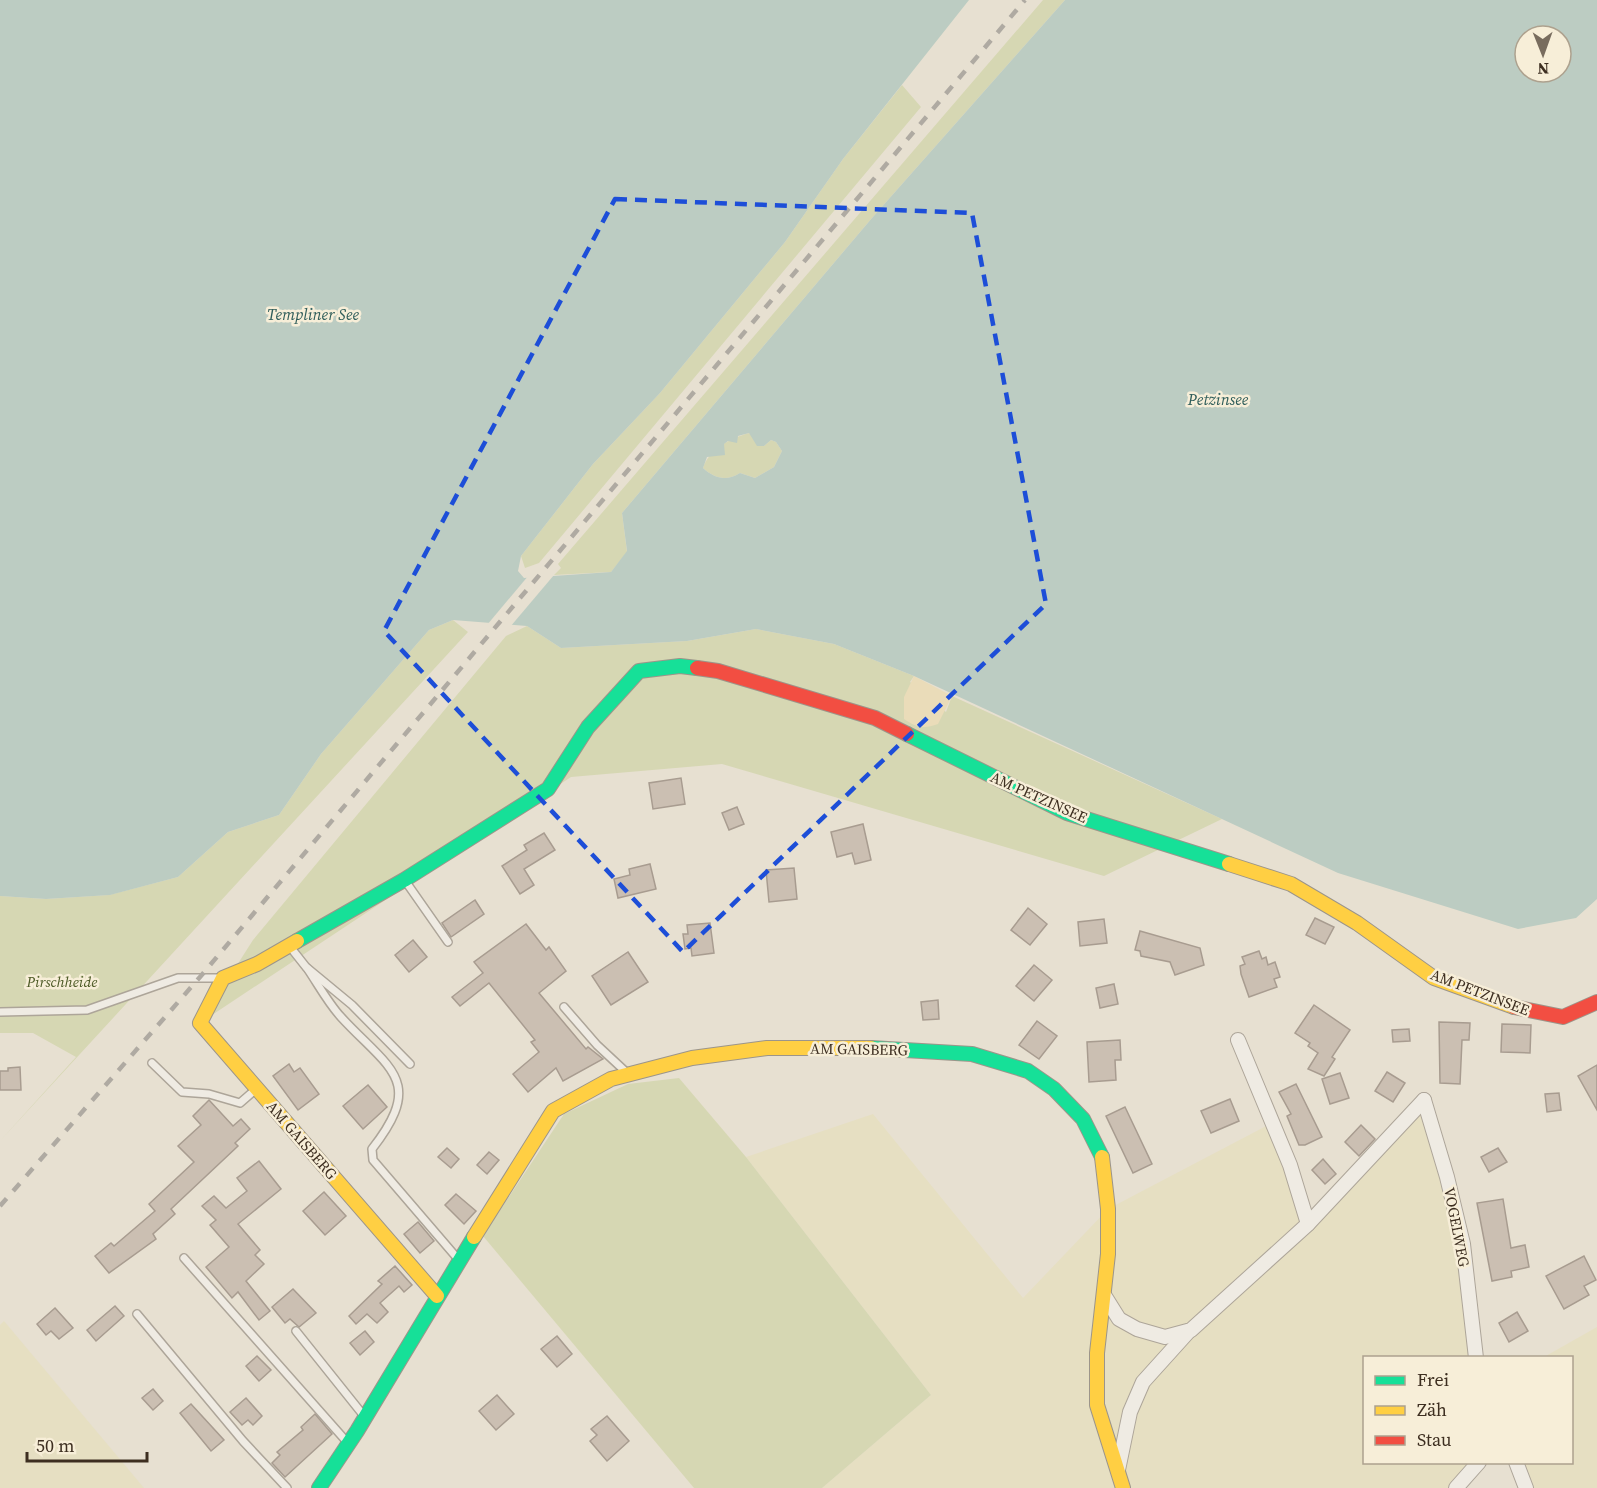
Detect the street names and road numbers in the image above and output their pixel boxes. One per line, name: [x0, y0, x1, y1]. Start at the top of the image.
street label: AM PETZINSEE: [987, 766, 1091, 828]
street label: AM PETZINSEE: [1428, 964, 1532, 1020]
street label: AM GAISBERG: [810, 1038, 908, 1060]
street label: AM GAISBERG: [262, 1096, 342, 1184]
street label: VOGELWEG: [1439, 1186, 1475, 1268]

